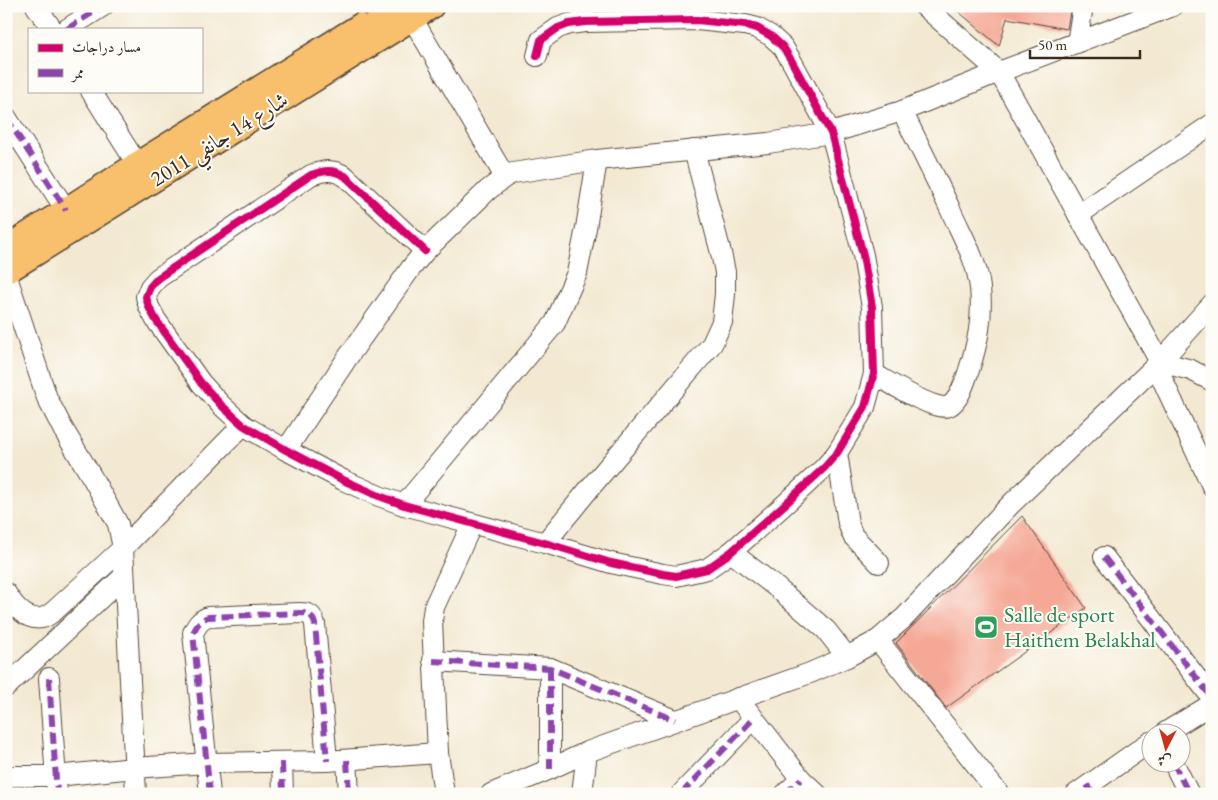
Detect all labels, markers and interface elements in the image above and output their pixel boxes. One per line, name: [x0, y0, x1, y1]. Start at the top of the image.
legend: [28, 28, 202, 92]
scale bar: [1030, 28, 1140, 60]
text: 50 m: [1038, 35, 1067, 54]
text: مسار دراجات: [72, 37, 141, 56]
text: ممر: [70, 63, 84, 83]
street label: شارع 14 جانفي 2011: [145, 85, 298, 200]
place label: Salle de sport Haithem Belakhal: [1004, 600, 1156, 654]
sports icon: Salle de sport Haithem Belakhal: [973, 614, 999, 640]
north arrow: [1140, 722, 1190, 772]
text: ش: [1157, 751, 1172, 771]

